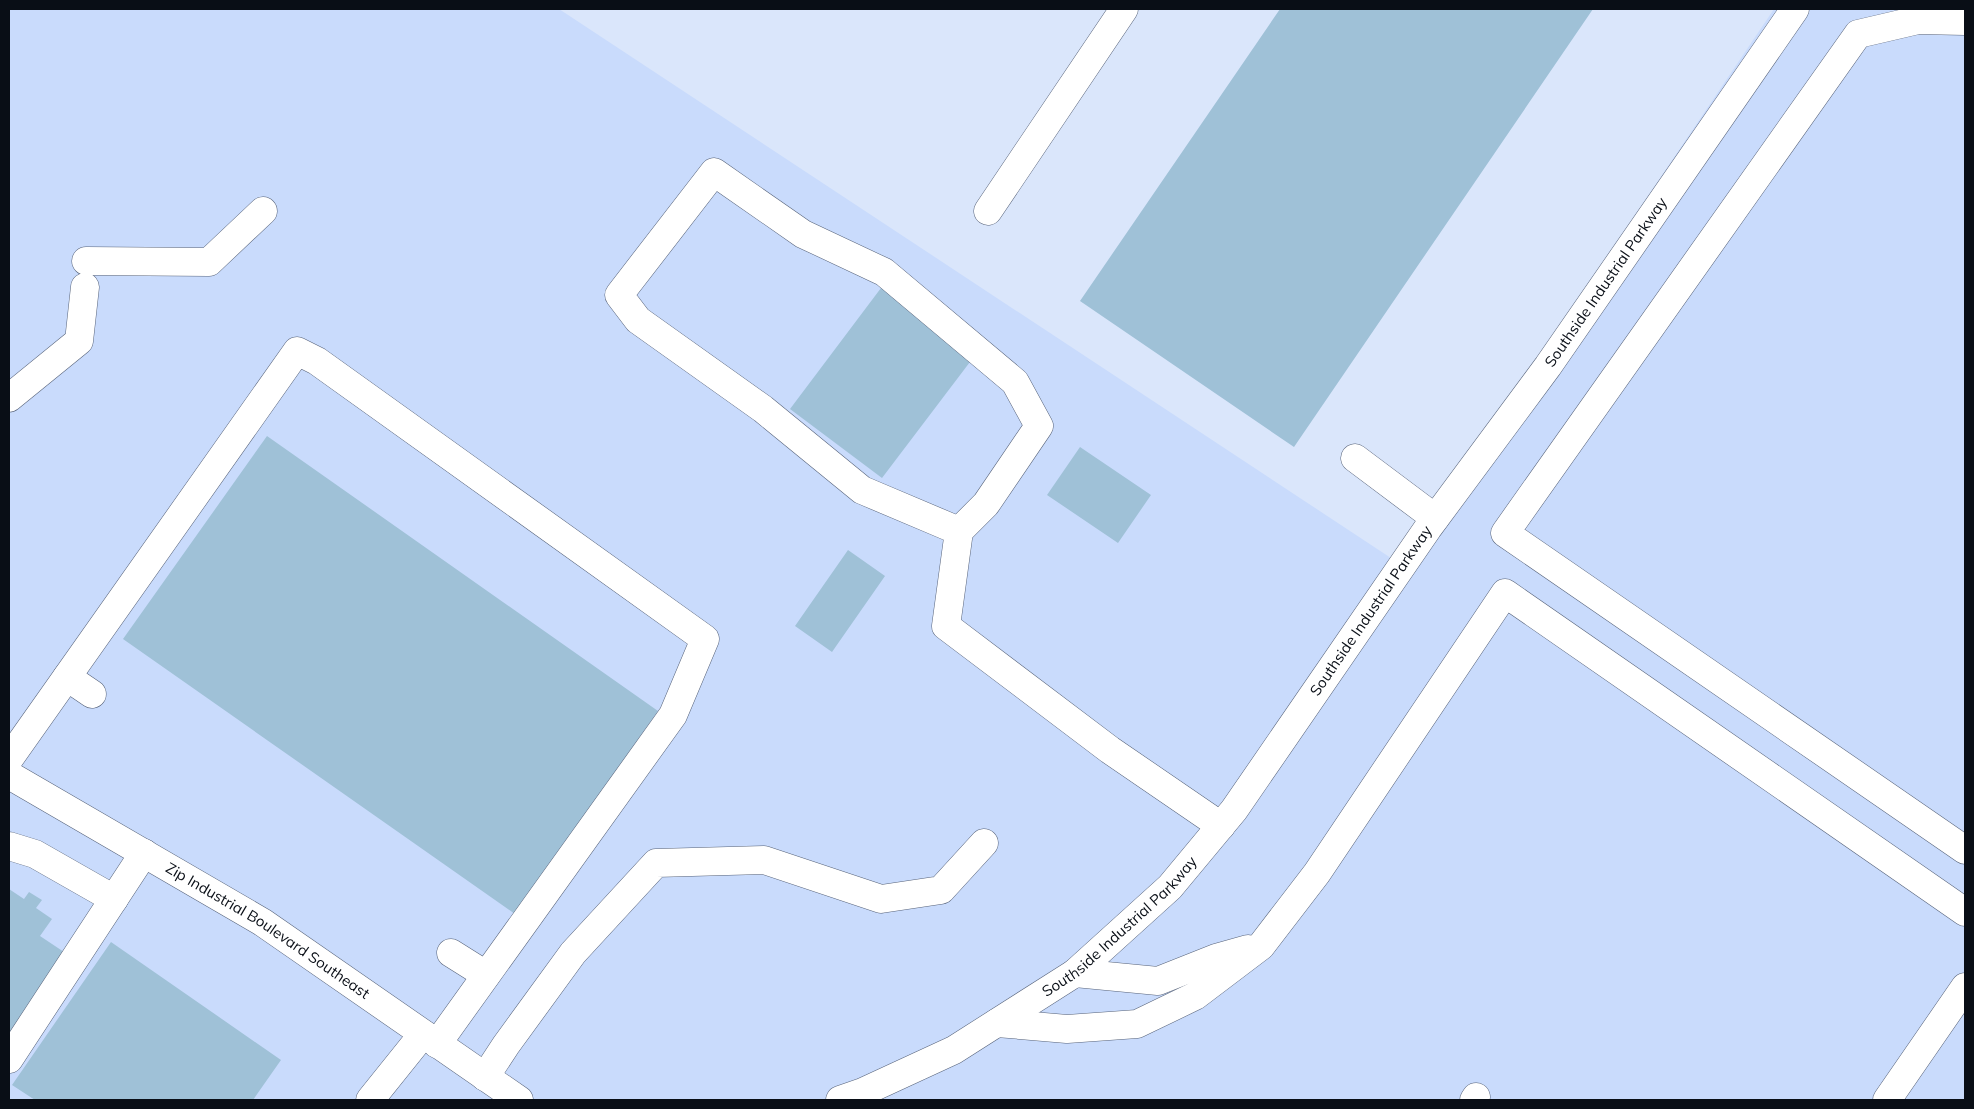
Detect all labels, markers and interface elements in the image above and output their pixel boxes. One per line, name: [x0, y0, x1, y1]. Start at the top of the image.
street label: Southside Industrial Parkway: [1540, 193, 1671, 371]
street label: Southside Industrial Parkway: [1305, 522, 1436, 699]
street label: Southside Industrial Parkway: [1038, 852, 1201, 1001]
street label: Zip Industrial Boulevard Southeast: [162, 858, 374, 1003]

